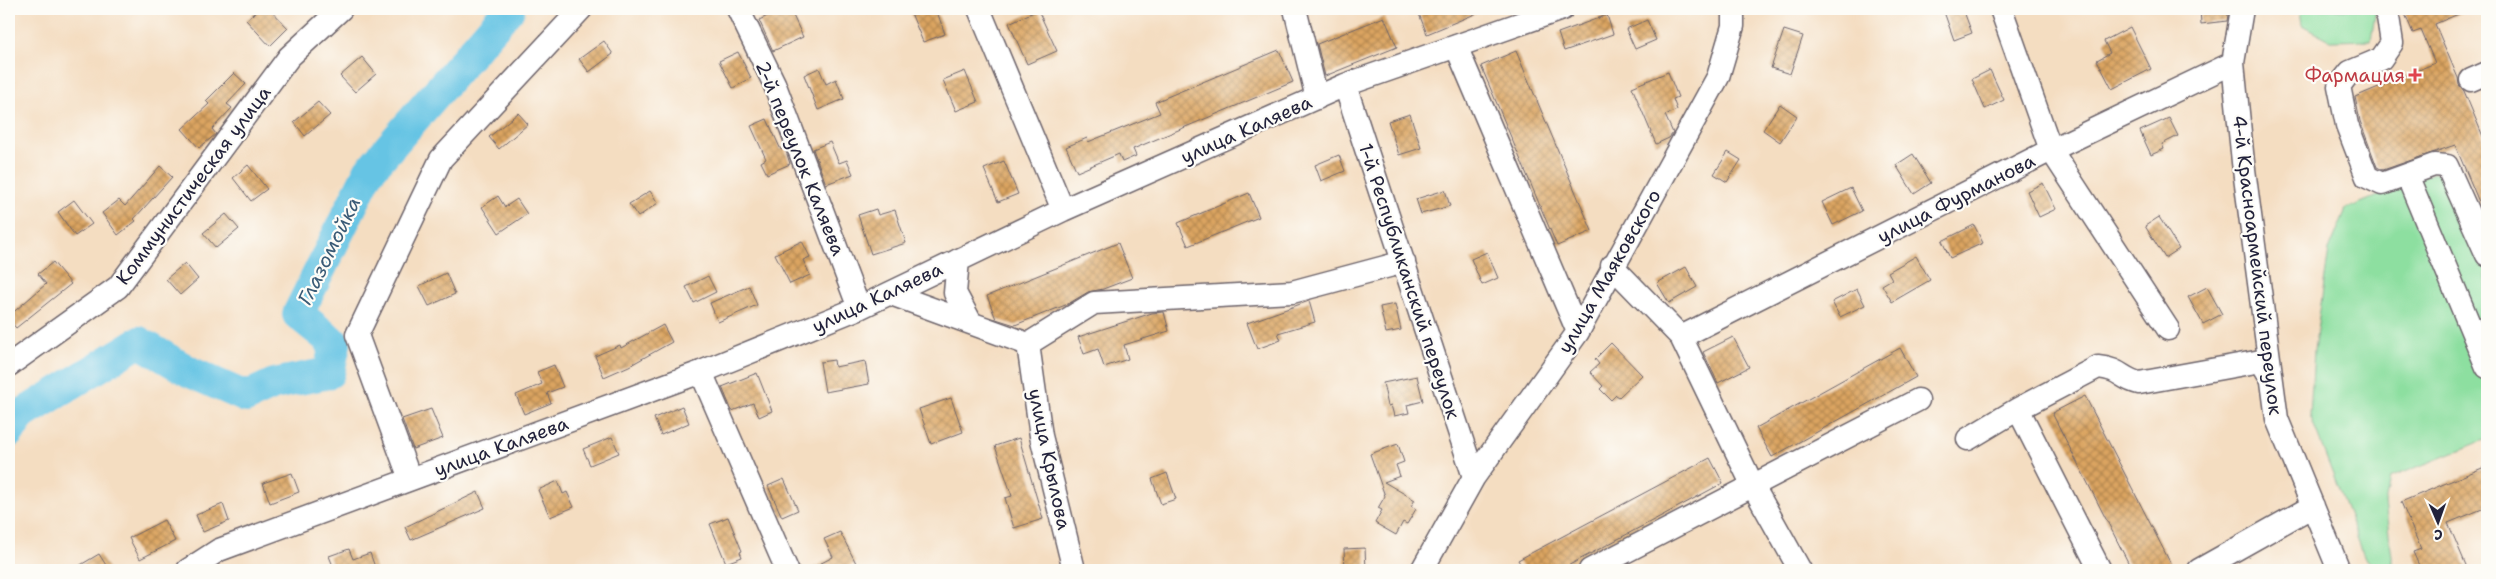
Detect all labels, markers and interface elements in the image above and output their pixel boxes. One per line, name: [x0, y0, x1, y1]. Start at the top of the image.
street label: 2-й переулок Каляева: [750, 57, 851, 259]
place label: Фармация: [2305, 63, 2405, 88]
marker: Фармация: [2409, 69, 2421, 81]
street label: Коммунистическая улица: [110, 81, 277, 290]
street label: улица Каляева: [1177, 89, 1316, 170]
street label: 4-й Красноармейский переулок: [2227, 114, 2288, 416]
street label: 1-й Республиканский переулок: [1353, 140, 1466, 422]
street label: улица Фурманова: [1873, 148, 2039, 249]
street label: улица Маяковского: [1552, 185, 1667, 358]
water label: Глазомойка: [292, 193, 366, 309]
street label: улица Каляева: [808, 256, 947, 339]
street label: улица Крылова: [1022, 386, 1077, 532]
street label: улица Каляева: [431, 411, 572, 482]
north arrow: [2414, 496, 2464, 546]
text: С: [2434, 526, 2443, 544]

